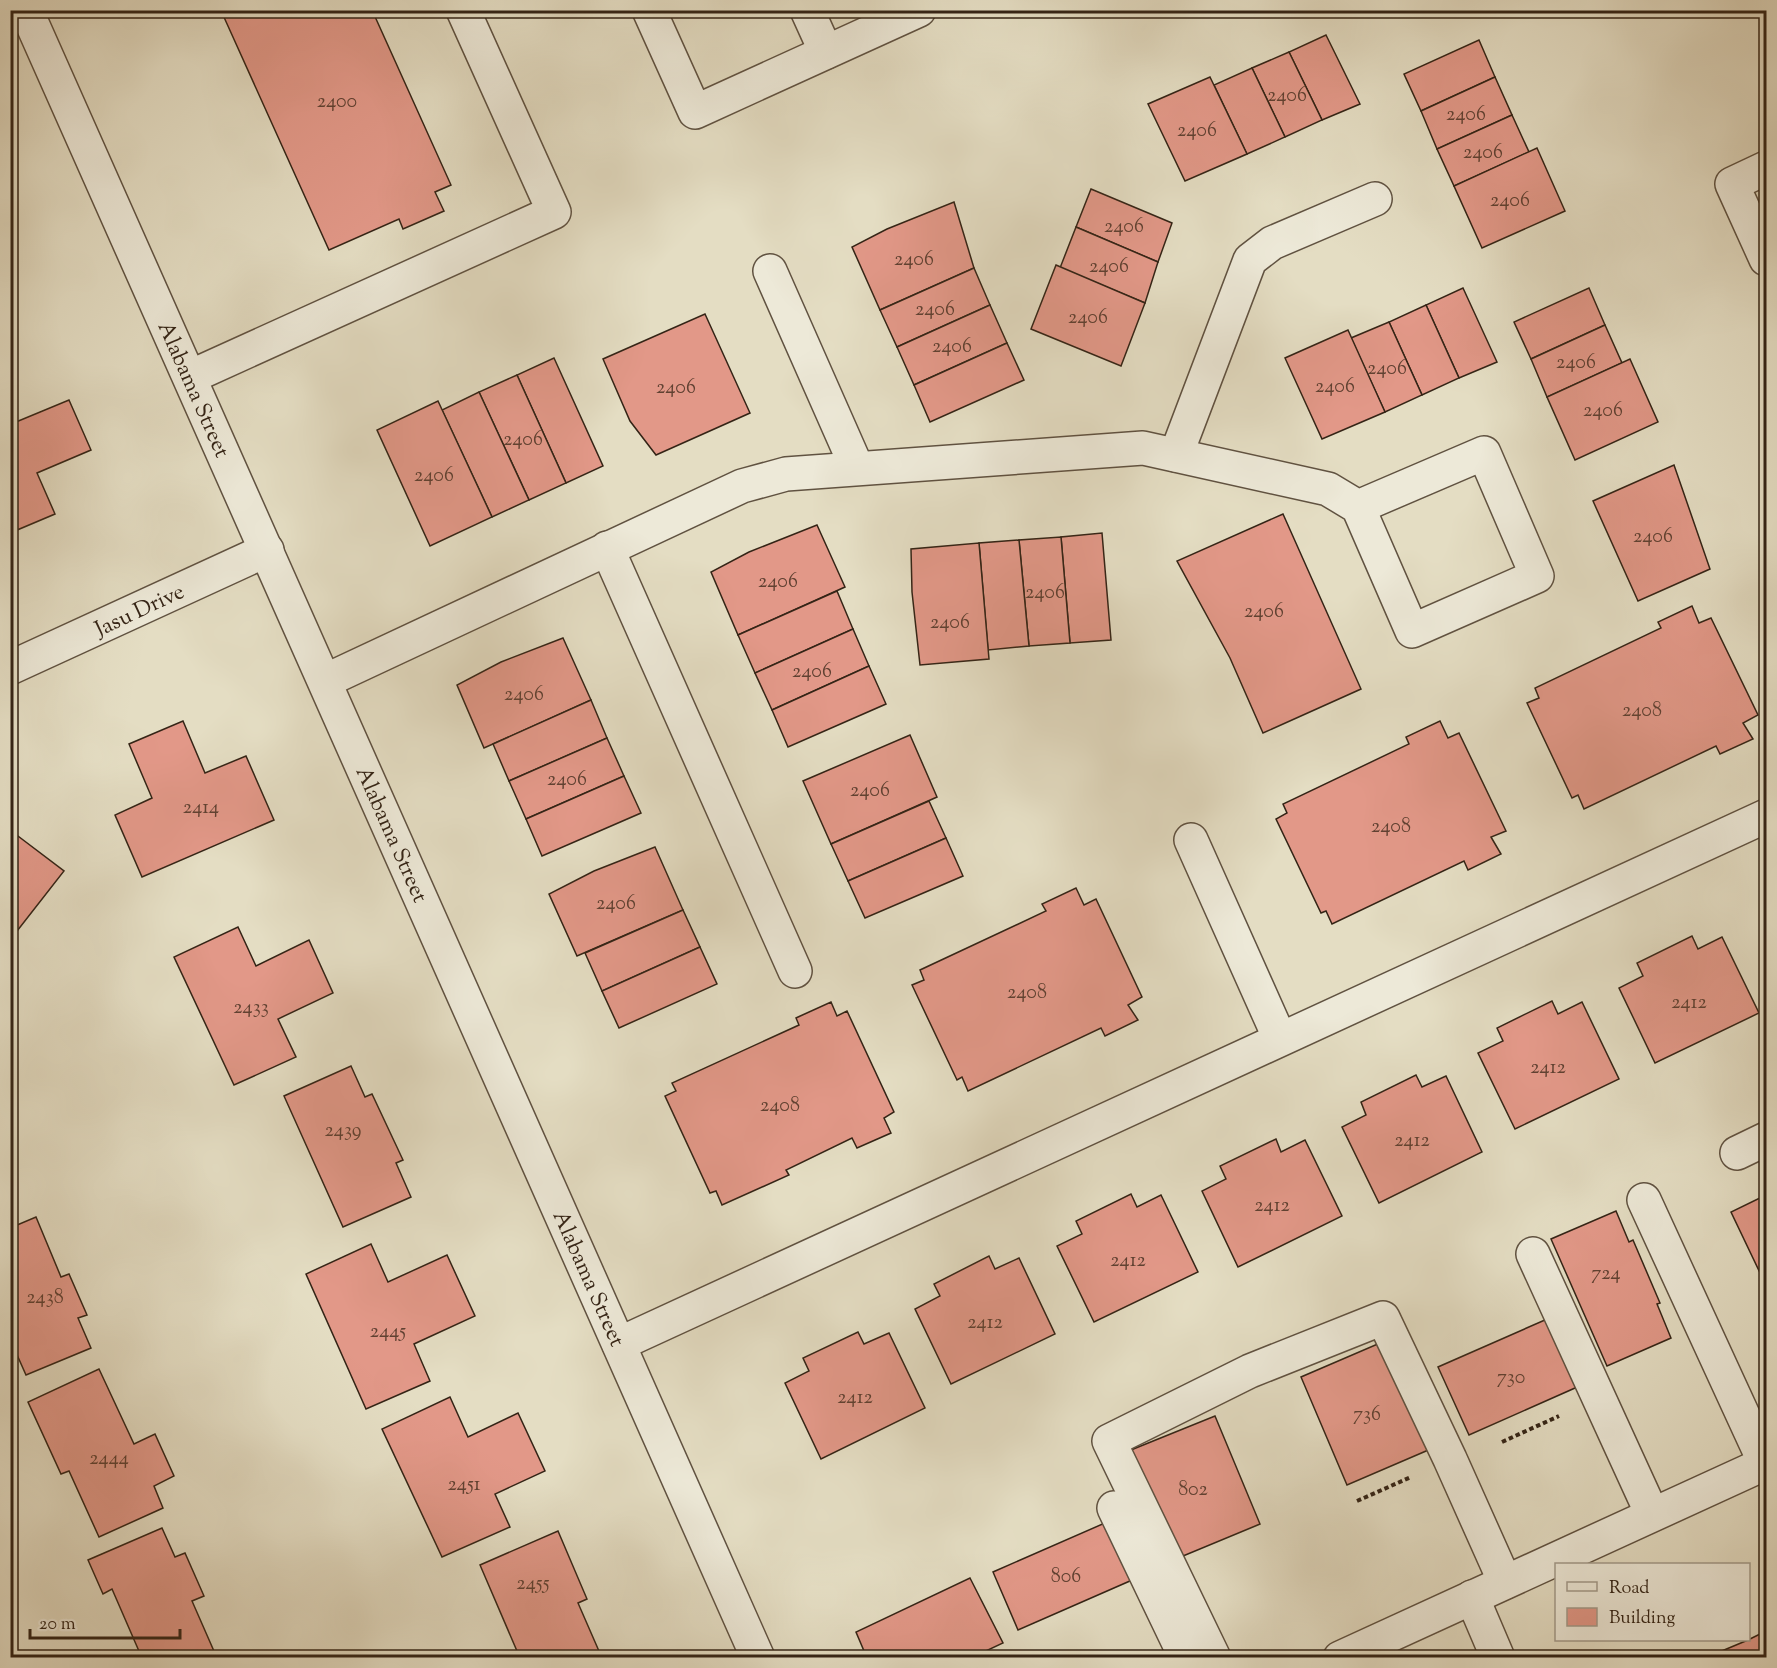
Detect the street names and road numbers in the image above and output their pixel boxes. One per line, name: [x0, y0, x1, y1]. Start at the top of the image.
street label: Alabama Street: [148, 317, 237, 464]
street label: Jasu Drive: [89, 577, 190, 647]
street label: Alabama Street: [346, 762, 435, 909]
street label: Alabama Street: [543, 1206, 632, 1353]

